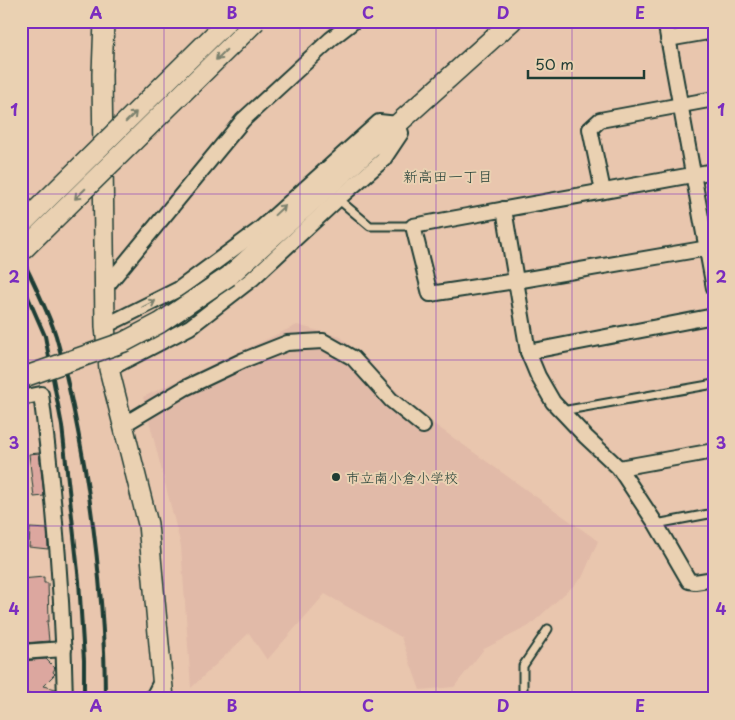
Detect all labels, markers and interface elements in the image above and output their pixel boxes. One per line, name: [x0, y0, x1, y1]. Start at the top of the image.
text: A: [90, 0, 103, 24]
text: B: [227, 0, 238, 24]
text: C: [362, 0, 374, 24]
text: D: [497, 0, 509, 24]
text: E: [635, 0, 645, 24]
scale bar: [528, 48, 644, 80]
one-way arrow: [216, 49, 228, 61]
text: 50 m: [535, 52, 574, 75]
text: 1: [10, 97, 18, 121]
text: 1: [717, 97, 725, 121]
one-way arrow: [125, 111, 137, 123]
district label: 新高田一丁目: [403, 164, 493, 187]
one-way arrow: [74, 188, 87, 200]
one-way arrow: [274, 204, 287, 216]
text: 2: [8, 264, 20, 288]
text: 2: [715, 264, 727, 288]
one-way arrow: [141, 299, 156, 309]
text: 3: [9, 430, 19, 454]
text: 3: [716, 430, 726, 454]
place label: 市立南小倉小学校: [346, 467, 458, 488]
marker: 市立南小倉小学校: [330, 471, 342, 483]
text: 4: [9, 596, 20, 620]
text: 4: [716, 596, 727, 620]
text: A: [90, 693, 103, 717]
text: B: [227, 693, 238, 717]
text: C: [362, 693, 374, 717]
text: D: [497, 693, 509, 717]
text: E: [635, 693, 645, 717]

